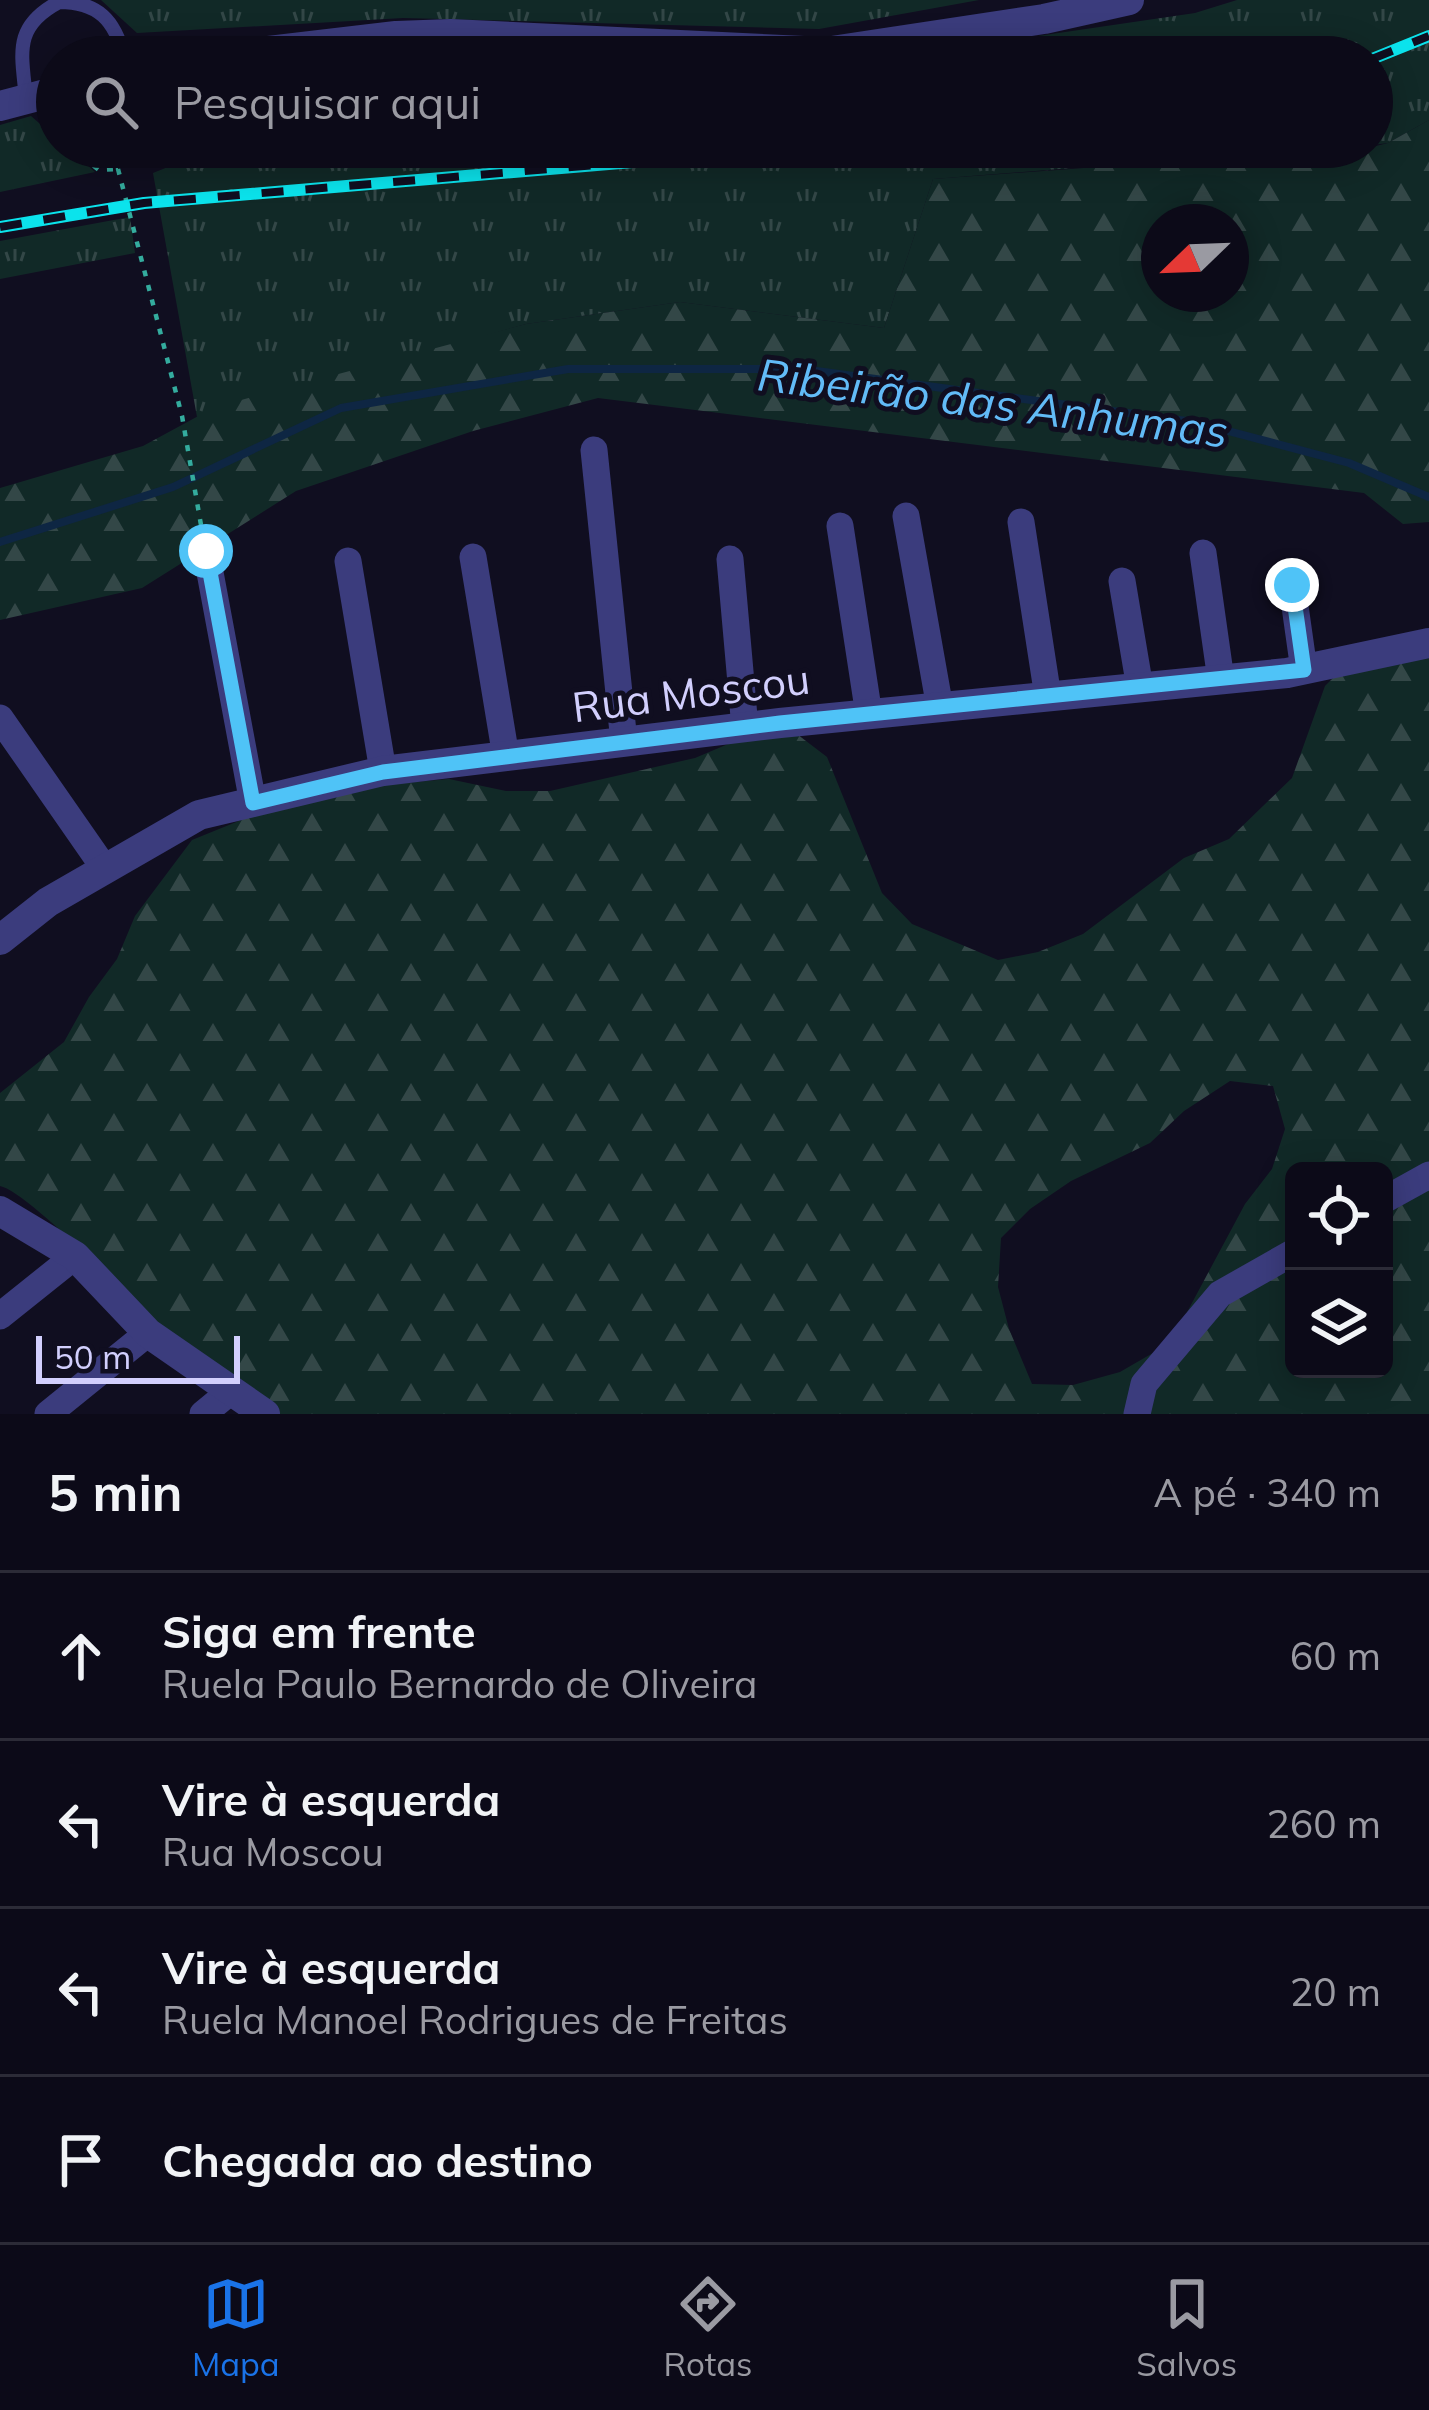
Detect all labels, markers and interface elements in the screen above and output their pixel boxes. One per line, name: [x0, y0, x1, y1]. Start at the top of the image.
search box: [36, 36, 1393, 168]
icon: search: [78, 69, 144, 135]
text: Pesquisar aqui: [174, 74, 481, 130]
north arrow: [1141, 204, 1249, 312]
water label: Ribeirão das Anhumas: [755, 345, 1232, 459]
route start: [179, 524, 233, 578]
route end: [1265, 558, 1319, 612]
street label: Rua Moscou: [569, 652, 813, 733]
map controls: [1285, 1162, 1393, 1378]
button: locate: [1285, 1162, 1393, 1270]
button: layers: [1285, 1270, 1393, 1378]
scale bar: [36, 1330, 240, 1383]
text: 50 m: [54, 1336, 131, 1377]
text: 5 min: [48, 1460, 183, 1524]
text: A pé · 340 m: [1154, 1468, 1381, 1517]
text: Siga em frente: [162, 1603, 476, 1659]
icon: ahead: [48, 1623, 114, 1689]
text: 60 m: [1290, 1631, 1381, 1680]
text: Ruela Paulo Bernardo de Oliveira: [162, 1659, 757, 1708]
text: Vire à esquerda: [162, 1771, 500, 1827]
icon: left: [48, 1791, 114, 1857]
text: 260 m: [1266, 1799, 1381, 1848]
text: Rua Moscou: [162, 1827, 384, 1876]
text: Vire à esquerda: [162, 1939, 500, 1995]
icon: left: [48, 1959, 114, 2025]
text: 20 m: [1290, 1967, 1381, 2016]
text: Ruela Manoel Rodrigues de Freitas: [162, 1995, 788, 2044]
icon: arrive: [48, 2127, 114, 2193]
text: Chegada ao destino: [162, 2132, 593, 2188]
tab: Mapa: [192, 2271, 280, 2384]
tab: Rotas: [664, 2271, 752, 2384]
tab: Salvos: [1136, 2271, 1237, 2384]

